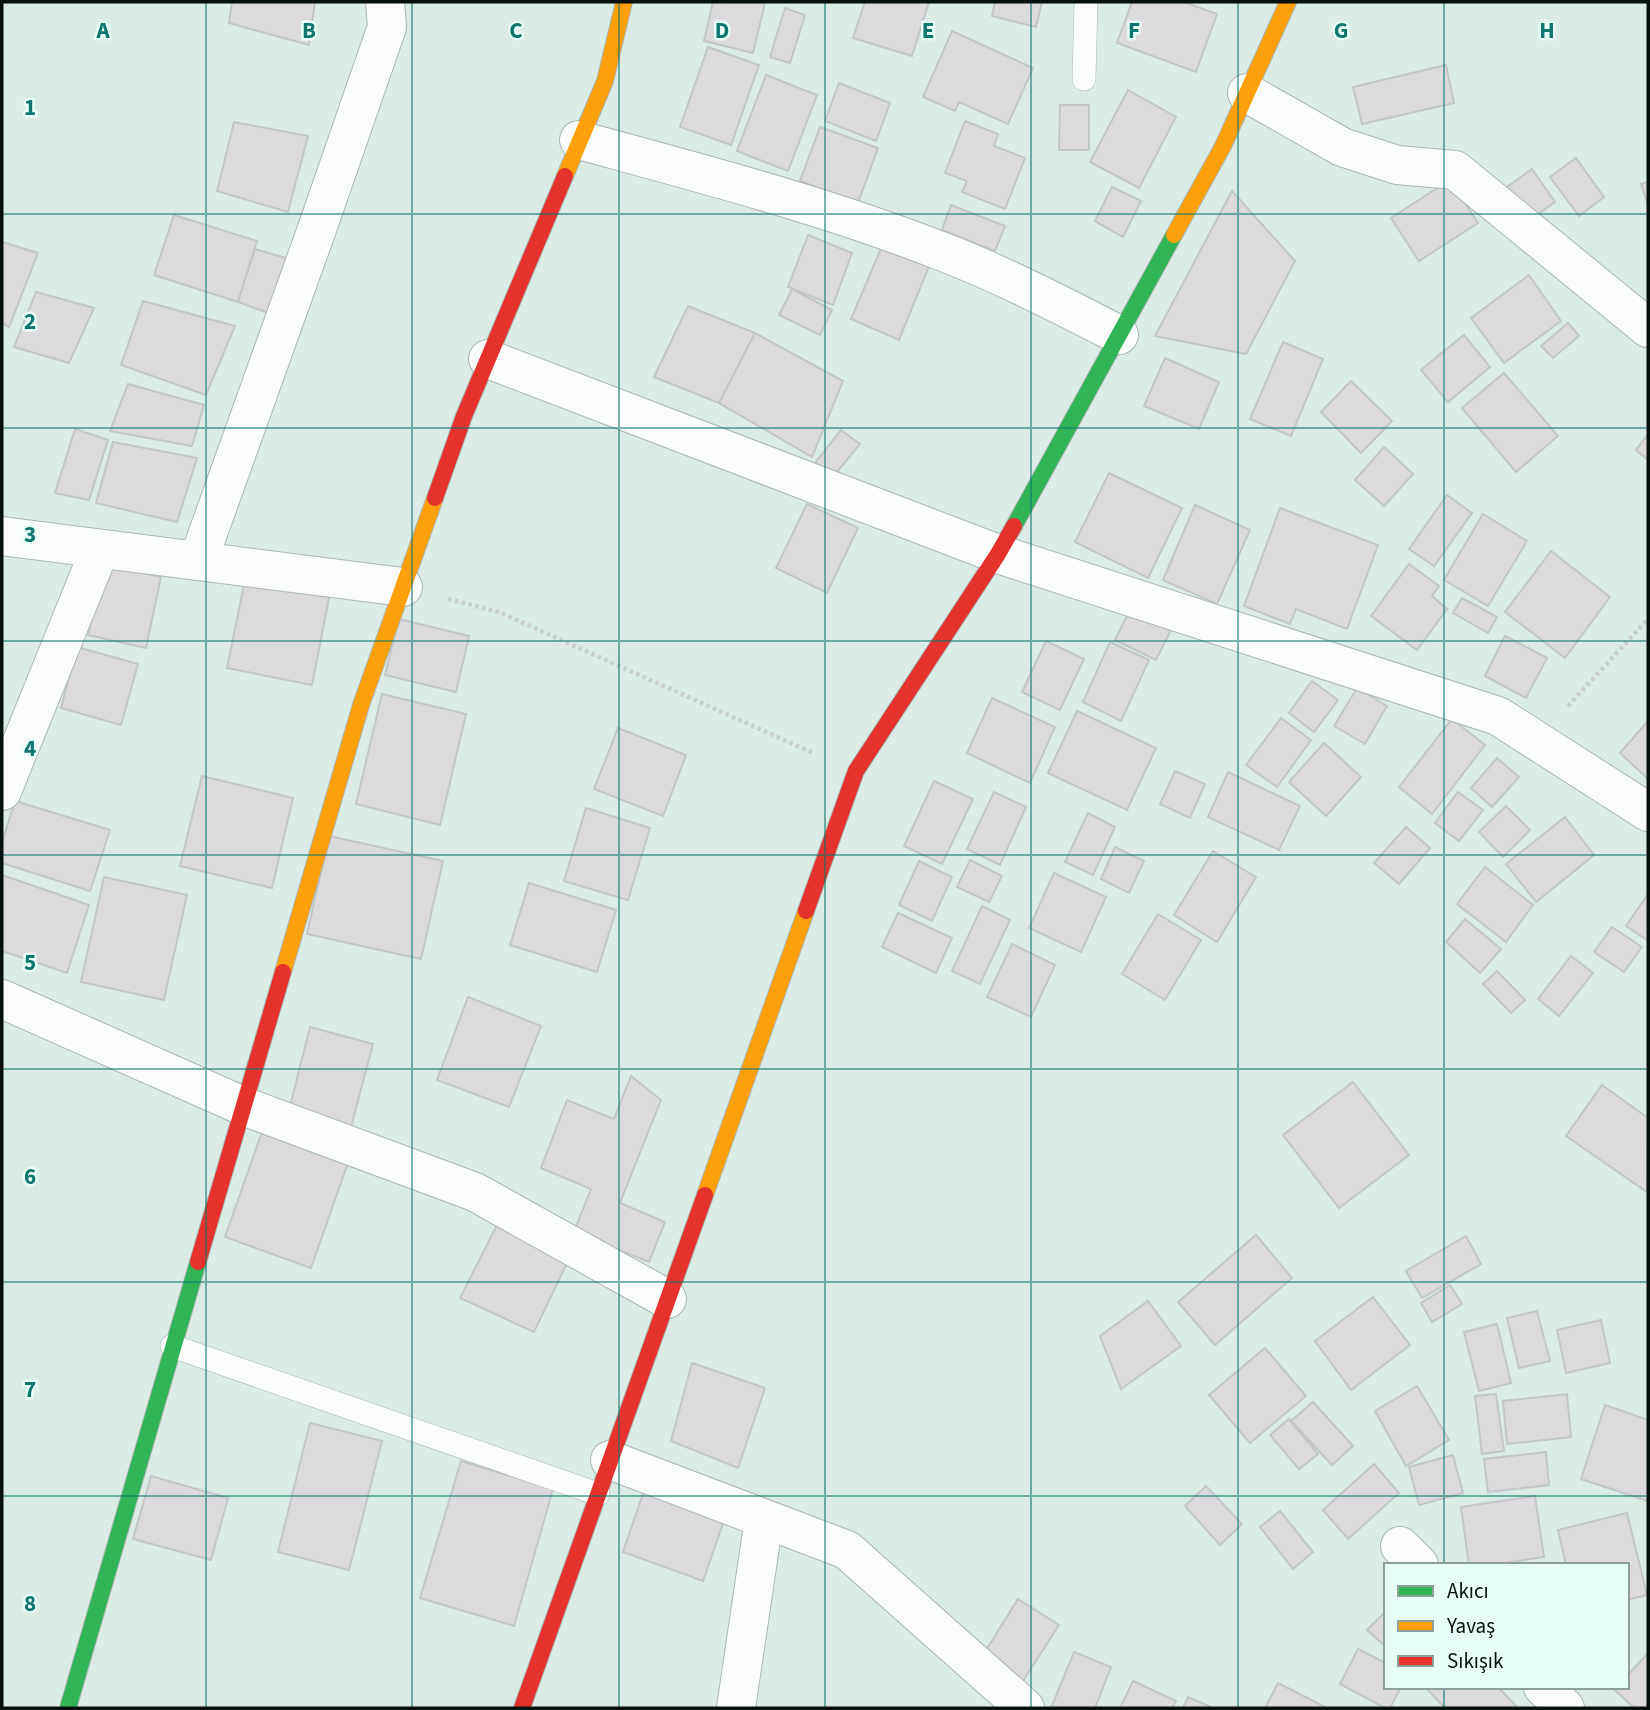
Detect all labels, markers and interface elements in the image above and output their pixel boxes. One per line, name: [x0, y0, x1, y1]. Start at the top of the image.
text: A: [95, 14, 110, 47]
text: B: [302, 14, 316, 47]
text: C: [509, 14, 523, 47]
text: D: [715, 14, 729, 47]
text: E: [922, 14, 934, 47]
text: F: [1128, 14, 1140, 47]
text: G: [1334, 14, 1348, 47]
text: H: [1539, 14, 1555, 47]
text: 1: [24, 91, 36, 124]
text: 2: [24, 305, 36, 338]
text: 3: [24, 518, 36, 551]
text: 4: [24, 732, 36, 765]
text: 5: [24, 946, 36, 979]
text: 6: [24, 1160, 36, 1193]
text: 7: [24, 1373, 36, 1406]
legend: [1384, 1563, 1629, 1689]
text: Akıcı: [1447, 1576, 1489, 1606]
text: 8: [24, 1587, 36, 1620]
text: Yavaş: [1446, 1611, 1495, 1641]
text: Sıkışık: [1447, 1646, 1504, 1676]

